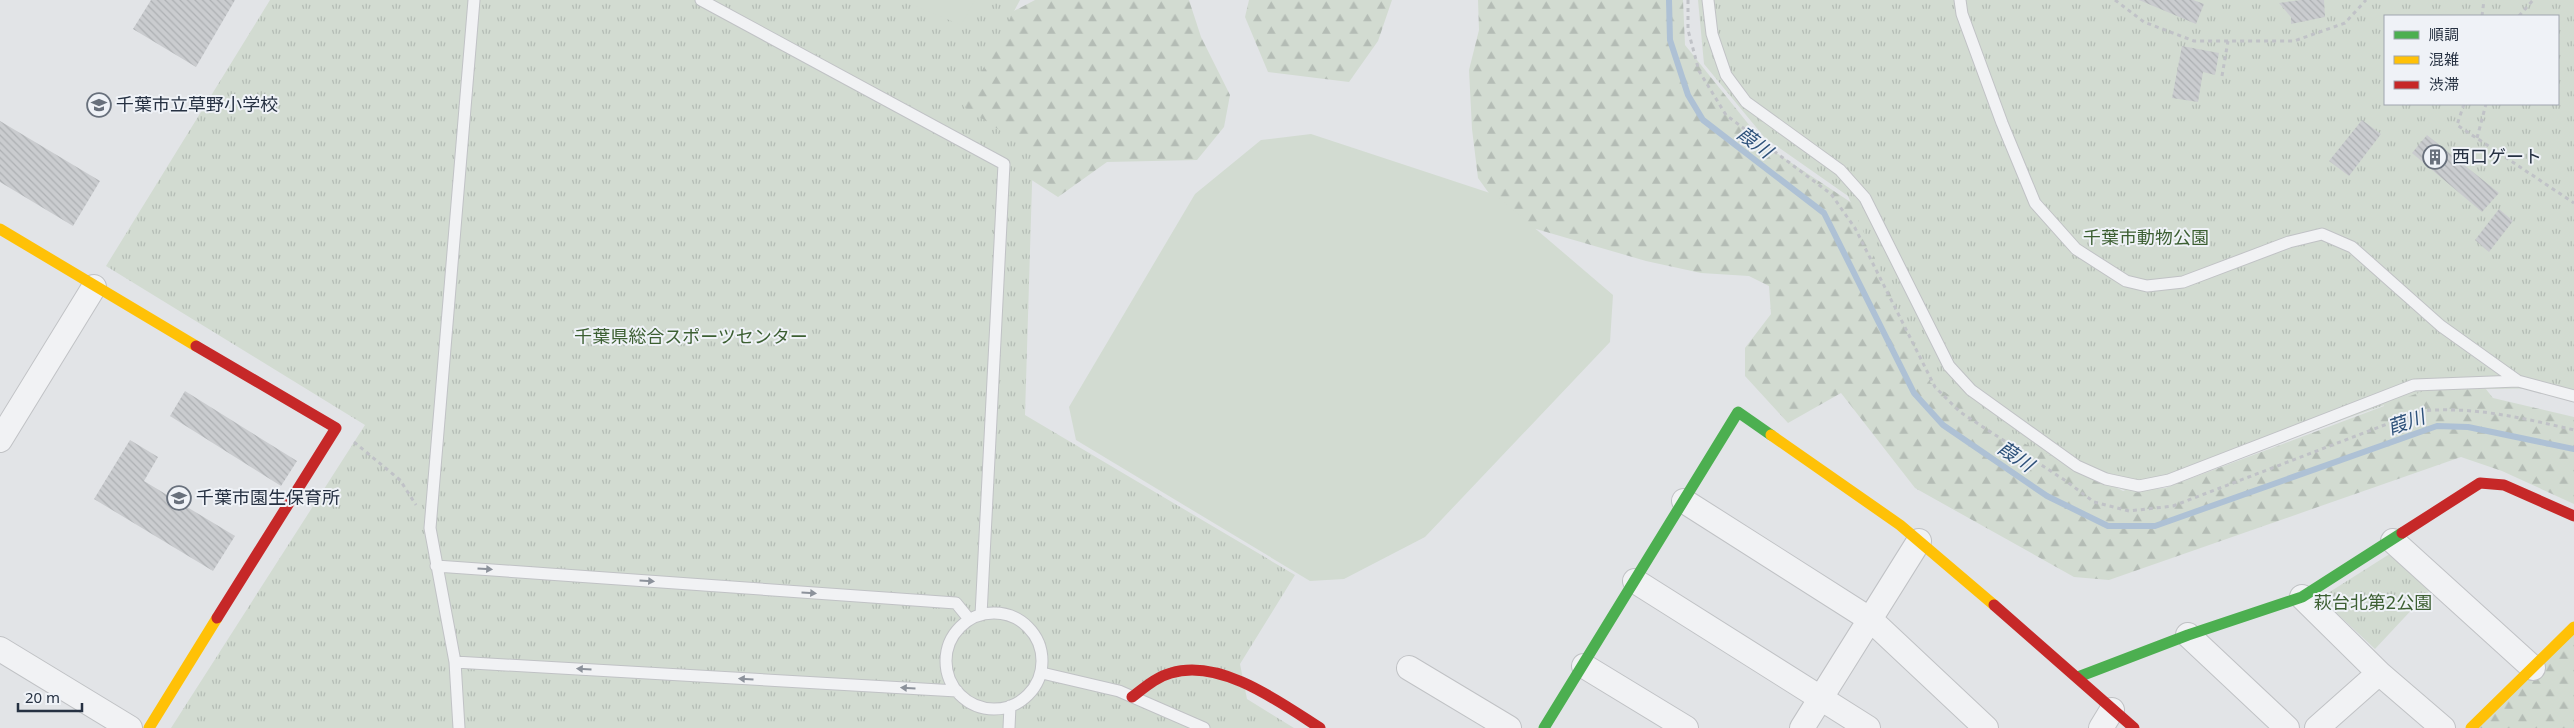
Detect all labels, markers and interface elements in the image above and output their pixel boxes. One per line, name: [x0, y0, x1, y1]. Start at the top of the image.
legend: [2384, 15, 2559, 105]
text: 順調: [2429, 24, 2459, 44]
text: 混雑: [2429, 49, 2459, 69]
text: 渋滞: [2429, 74, 2459, 94]
school or university icon: 千葉市立草野小学校: [86, 92, 112, 118]
place label: 千葉市立草野小学校: [116, 92, 278, 116]
water label: 葭川: [1732, 120, 1780, 165]
building icon: 西口ゲート: [2422, 144, 2448, 170]
place label: 西口ゲート: [2452, 144, 2542, 168]
park label: 千葉市動物公園: [2083, 225, 2209, 249]
park label: 千葉県総合スポーツセンター: [574, 324, 808, 348]
water label: 葭川: [2384, 403, 2430, 440]
water label: 葭川: [1993, 435, 2041, 479]
school or university icon: 千葉市園生保育所: [166, 485, 192, 511]
place label: 千葉市園生保育所: [196, 485, 340, 509]
one-way arrow: [477, 566, 493, 574]
one-way arrow: [639, 577, 655, 585]
one-way arrow: [801, 589, 817, 597]
park label: 萩台北第2公園: [2314, 590, 2432, 614]
one-way arrow: [575, 665, 591, 673]
one-way arrow: [738, 674, 754, 682]
scale bar: [18, 680, 81, 712]
one-way arrow: [900, 684, 916, 692]
text: 20 m: [25, 687, 60, 707]

